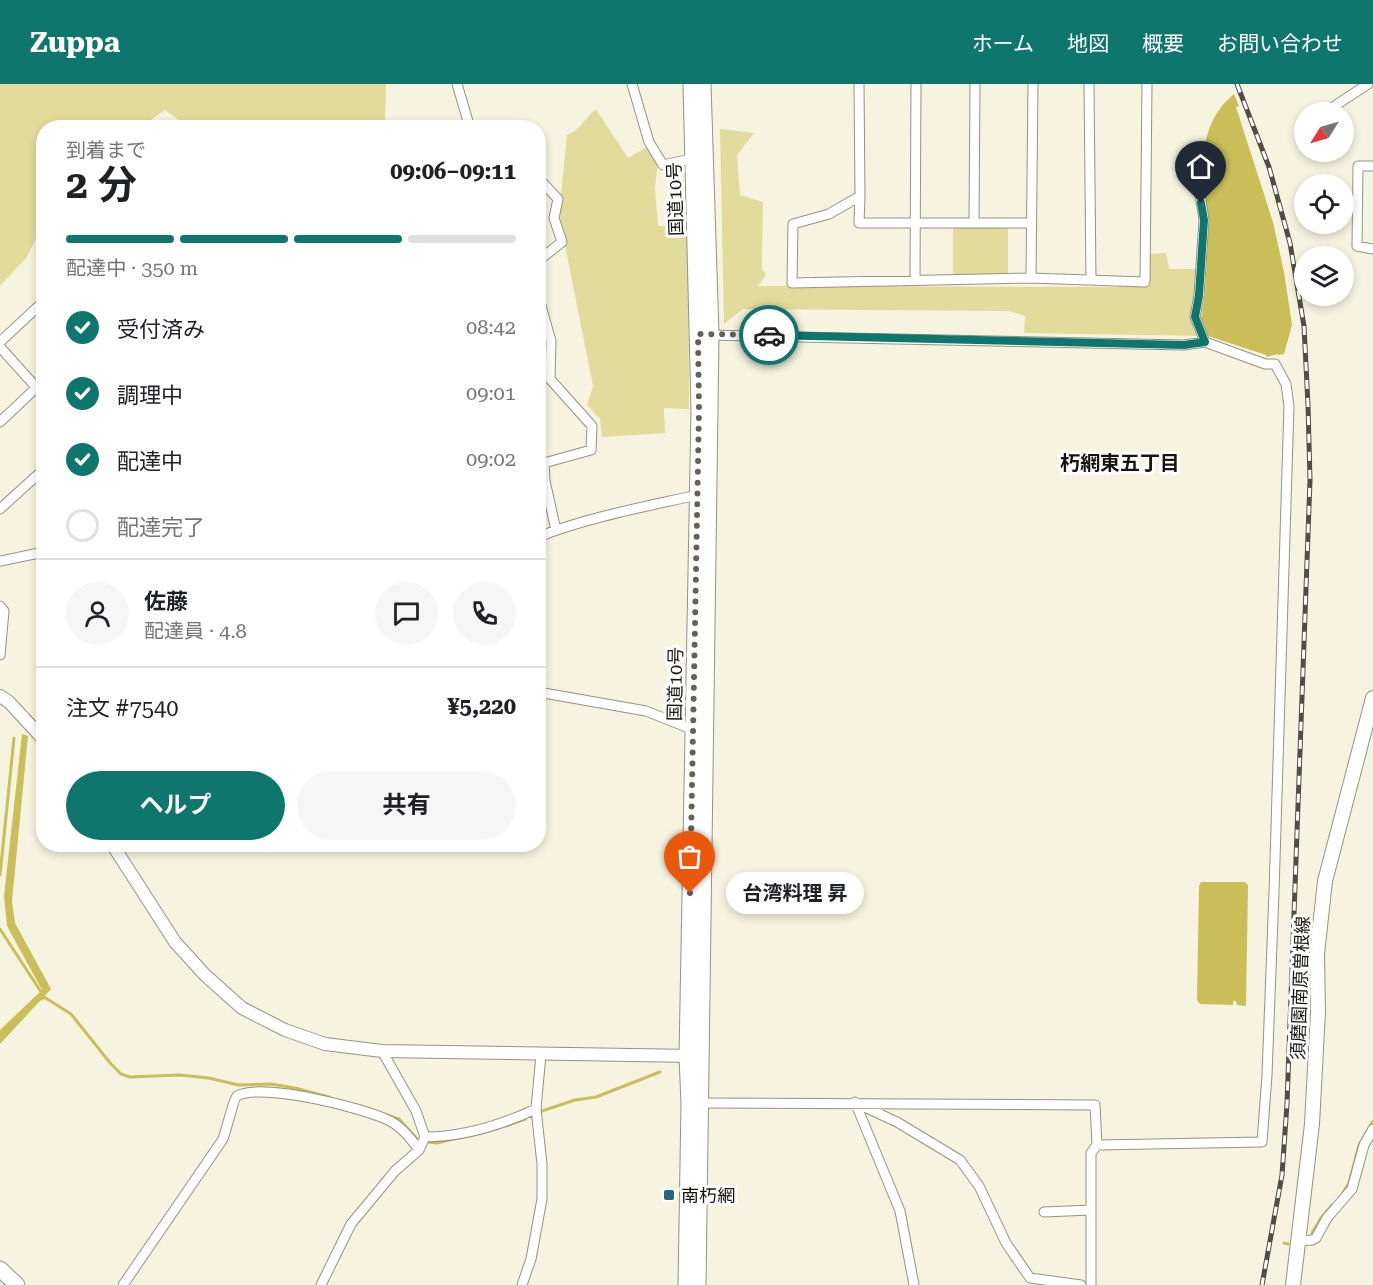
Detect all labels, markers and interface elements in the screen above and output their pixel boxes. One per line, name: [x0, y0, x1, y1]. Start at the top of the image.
text: Zuppa: [30, 26, 120, 59]
text: ホーム: [972, 32, 1034, 56]
text: 地図: [1067, 32, 1109, 56]
text: 概要: [1142, 32, 1184, 56]
text: お問い合わせ: [1217, 32, 1343, 56]
north arrow: [1294, 102, 1354, 162]
map controls: [1294, 102, 1354, 306]
text: 到着まで: [66, 138, 146, 162]
pin: [1175, 141, 1226, 203]
icon: home: [1184, 150, 1217, 183]
text: 09:06–09:11: [390, 159, 516, 184]
text: 2 分: [66, 162, 137, 208]
street label: 国道10号: [663, 162, 687, 236]
button: locate: [1294, 174, 1354, 234]
button: layers: [1294, 246, 1354, 306]
text: 配達中 · 350 m: [66, 256, 198, 280]
courier: [739, 305, 799, 365]
icon: check: [66, 311, 99, 344]
text: 08:42: [466, 315, 516, 339]
text: 受付済み: [117, 317, 205, 342]
icon: car: [753, 319, 786, 352]
icon: check: [66, 377, 99, 410]
text: 09:01: [466, 381, 516, 405]
text: 調理中: [117, 383, 183, 408]
icon: check: [66, 443, 99, 476]
text: 09:02: [466, 447, 516, 471]
text: 配達中: [117, 449, 183, 474]
district label: 朽網東五丁目: [1060, 451, 1180, 475]
text: 配達完了: [117, 515, 205, 540]
button: person: [66, 582, 129, 645]
button: chat: [375, 582, 438, 645]
button: phone: [453, 582, 516, 645]
text: 佐藤: [144, 589, 188, 614]
text: 配達員 · 4.8: [144, 619, 247, 643]
street label: 国道10号: [664, 647, 686, 721]
text: ¥5,220: [447, 694, 516, 719]
text: 注文 #7540: [66, 696, 179, 721]
button: ヘルプ: [66, 771, 285, 840]
button: 共有: [297, 771, 516, 840]
pin: [664, 831, 715, 893]
icon: bag: [673, 840, 706, 873]
callout: 台湾料理 昇: [726, 872, 864, 914]
text: 台湾料理 昇: [742, 881, 848, 905]
street label: 須磨園南原曽根線: [1287, 916, 1313, 1060]
place label: 南朽網: [681, 1185, 735, 1206]
marker: 南朽網: [662, 1188, 676, 1202]

